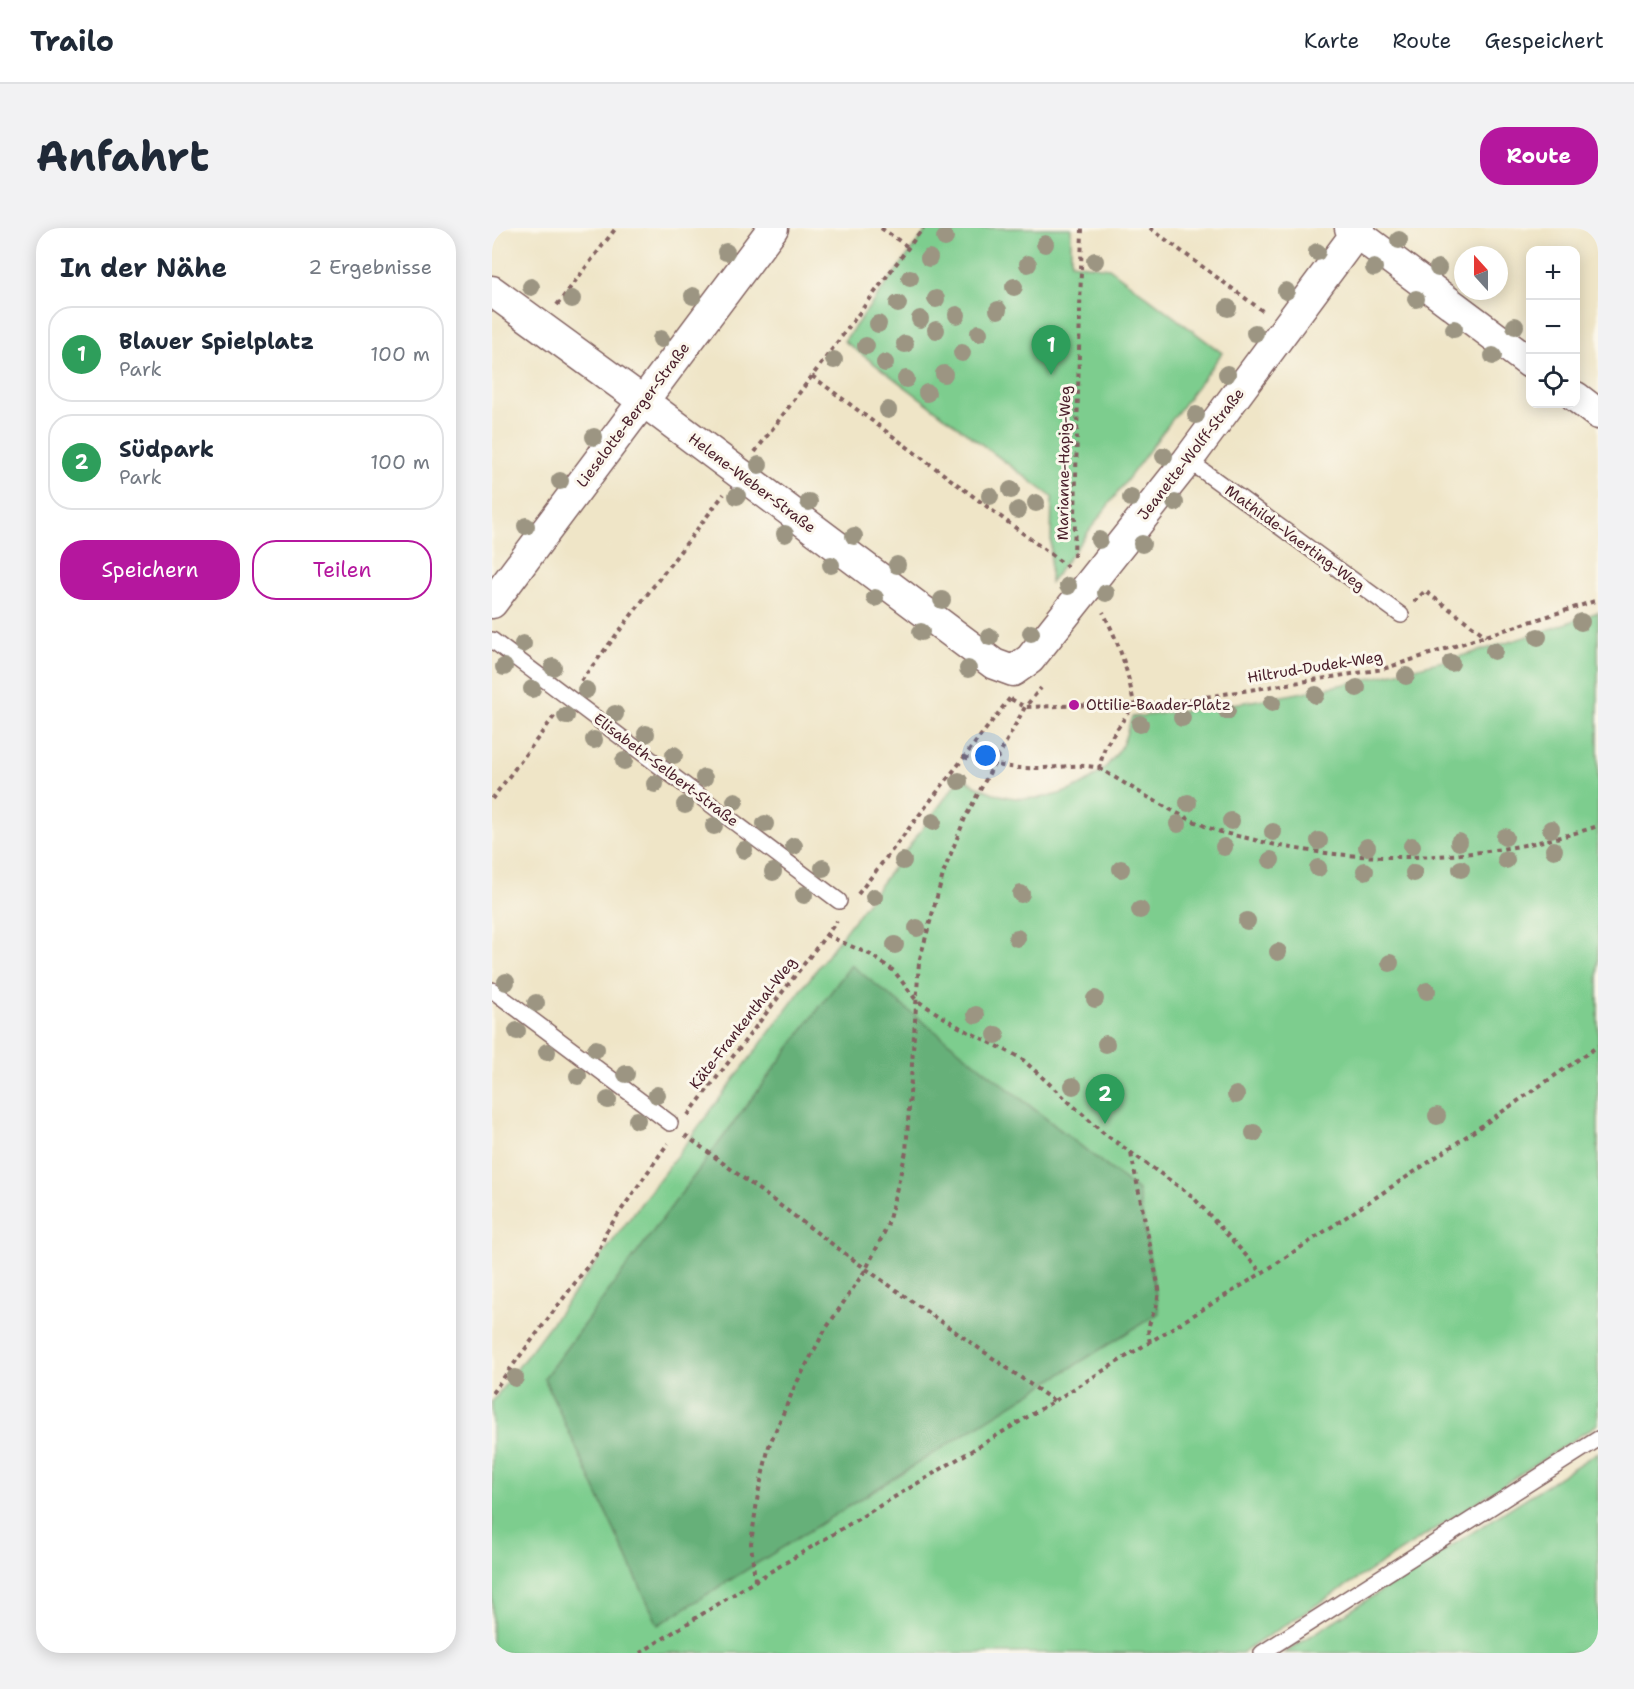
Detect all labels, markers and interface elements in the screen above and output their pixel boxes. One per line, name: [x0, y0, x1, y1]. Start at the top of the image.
text: Trailo: [30, 22, 114, 60]
text: Karte: [1304, 27, 1359, 55]
text: Route: [1392, 27, 1451, 55]
text: Gespeichert: [1484, 27, 1604, 55]
button: Route: [1480, 127, 1598, 185]
text: Anfahrt: [36, 128, 209, 184]
north arrow: [1454, 246, 1508, 300]
map controls: [1526, 246, 1580, 408]
button: +: [1526, 246, 1580, 300]
text: In der Nähe: [60, 250, 227, 285]
text: 2 Ergebnisse: [308, 254, 432, 280]
button: −: [1526, 300, 1580, 354]
pin: 1: [1032, 326, 1070, 375]
text: Blauer Spielplatz: [119, 327, 314, 356]
street label: Lieselotte-Berger-Straße: [572, 339, 694, 491]
text: 1: [77, 341, 86, 367]
text: 100 m: [370, 341, 430, 367]
button: locate: [1526, 354, 1580, 408]
text: Park: [119, 356, 162, 382]
street label: Jeanette-Wolff-Straße: [1133, 384, 1249, 524]
street label: Marianne-Hapig-Weg: [1053, 386, 1075, 540]
street label: Helene-Weber-Straße: [684, 429, 820, 537]
text: Südpark: [119, 435, 214, 464]
text: 2: [75, 449, 89, 475]
text: 100 m: [370, 449, 430, 475]
text: Park: [119, 464, 162, 490]
street label: Mathilde-Vaerting-Weg: [1221, 480, 1369, 596]
button: Speichern: [60, 540, 240, 600]
button: Teilen: [252, 540, 432, 600]
street label: Hiltrud-Dudek-Weg: [1246, 646, 1384, 688]
place label: Ottilie-Baader-Platz: [1086, 695, 1231, 715]
marker: Ottilie-Baader-Platz: [1067, 698, 1081, 712]
street label: Elisabeth-Selbert-Straße: [589, 709, 743, 831]
your location: [971, 741, 1000, 770]
street label: Käte-Frankenthal-Weg: [685, 953, 801, 1093]
pin: 2: [1086, 1074, 1124, 1124]

